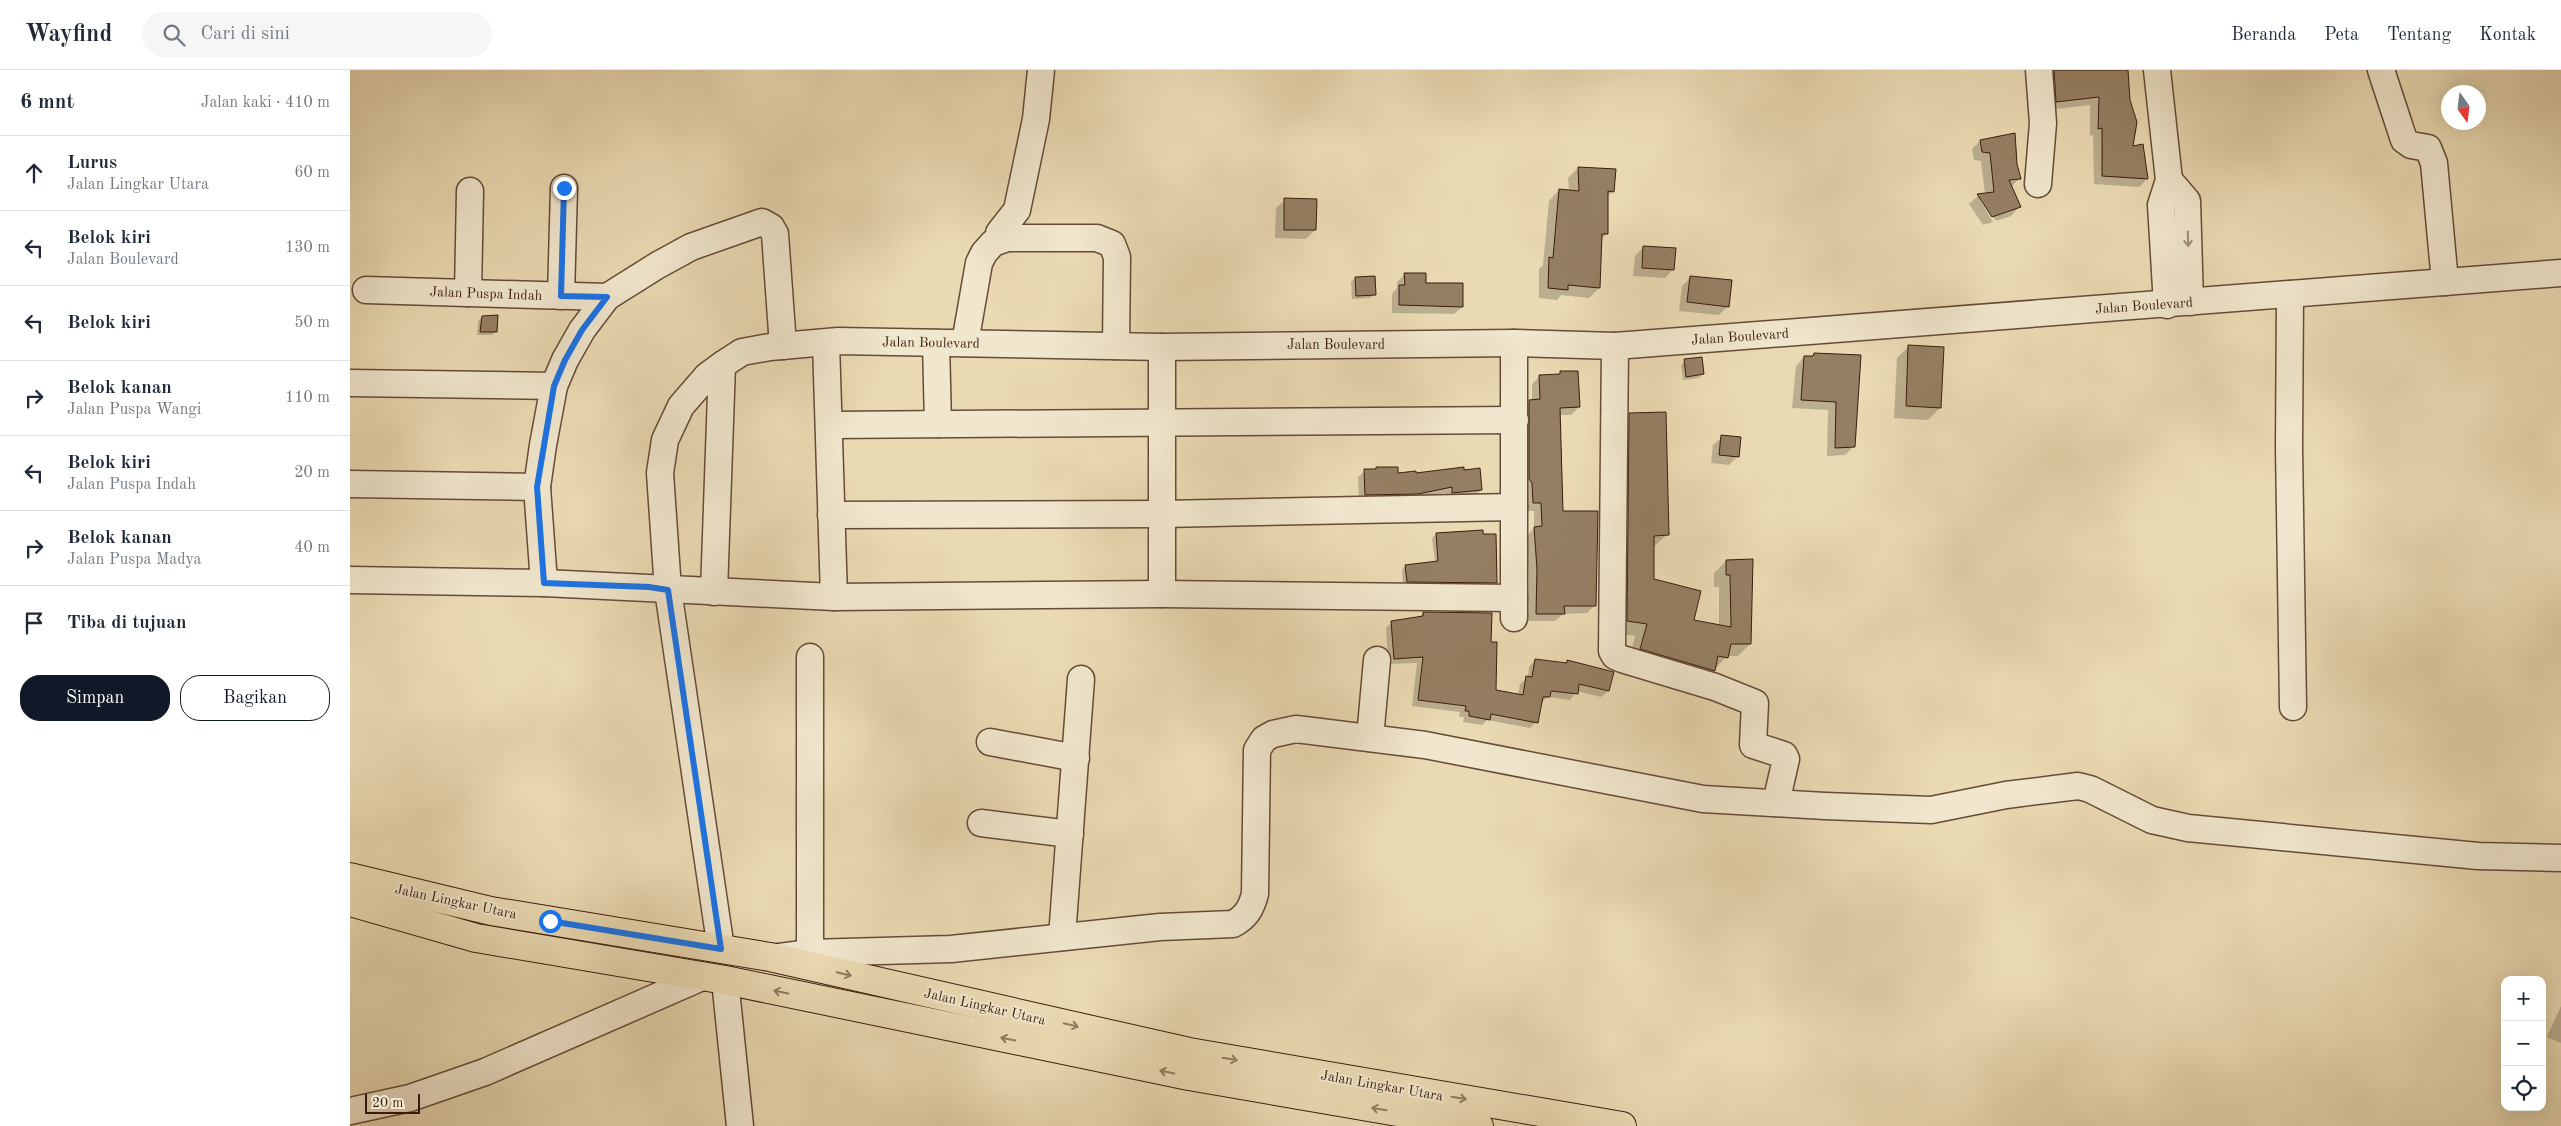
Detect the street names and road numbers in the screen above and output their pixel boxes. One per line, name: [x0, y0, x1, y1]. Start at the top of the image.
street label: Jalan Puspa Indah: [429, 285, 543, 303]
street label: Jalan Boulevard: [2095, 296, 2193, 316]
street label: Jalan Boulevard: [1691, 327, 1789, 347]
street label: Jalan Boulevard: [882, 335, 980, 351]
street label: Jalan Boulevard: [1287, 338, 1385, 352]
street label: Jalan Lingkar Utara: [394, 882, 518, 922]
street label: Jalan Lingkar Utara: [923, 986, 1047, 1028]
street label: Jalan Lingkar Utara: [1319, 1068, 1444, 1104]

